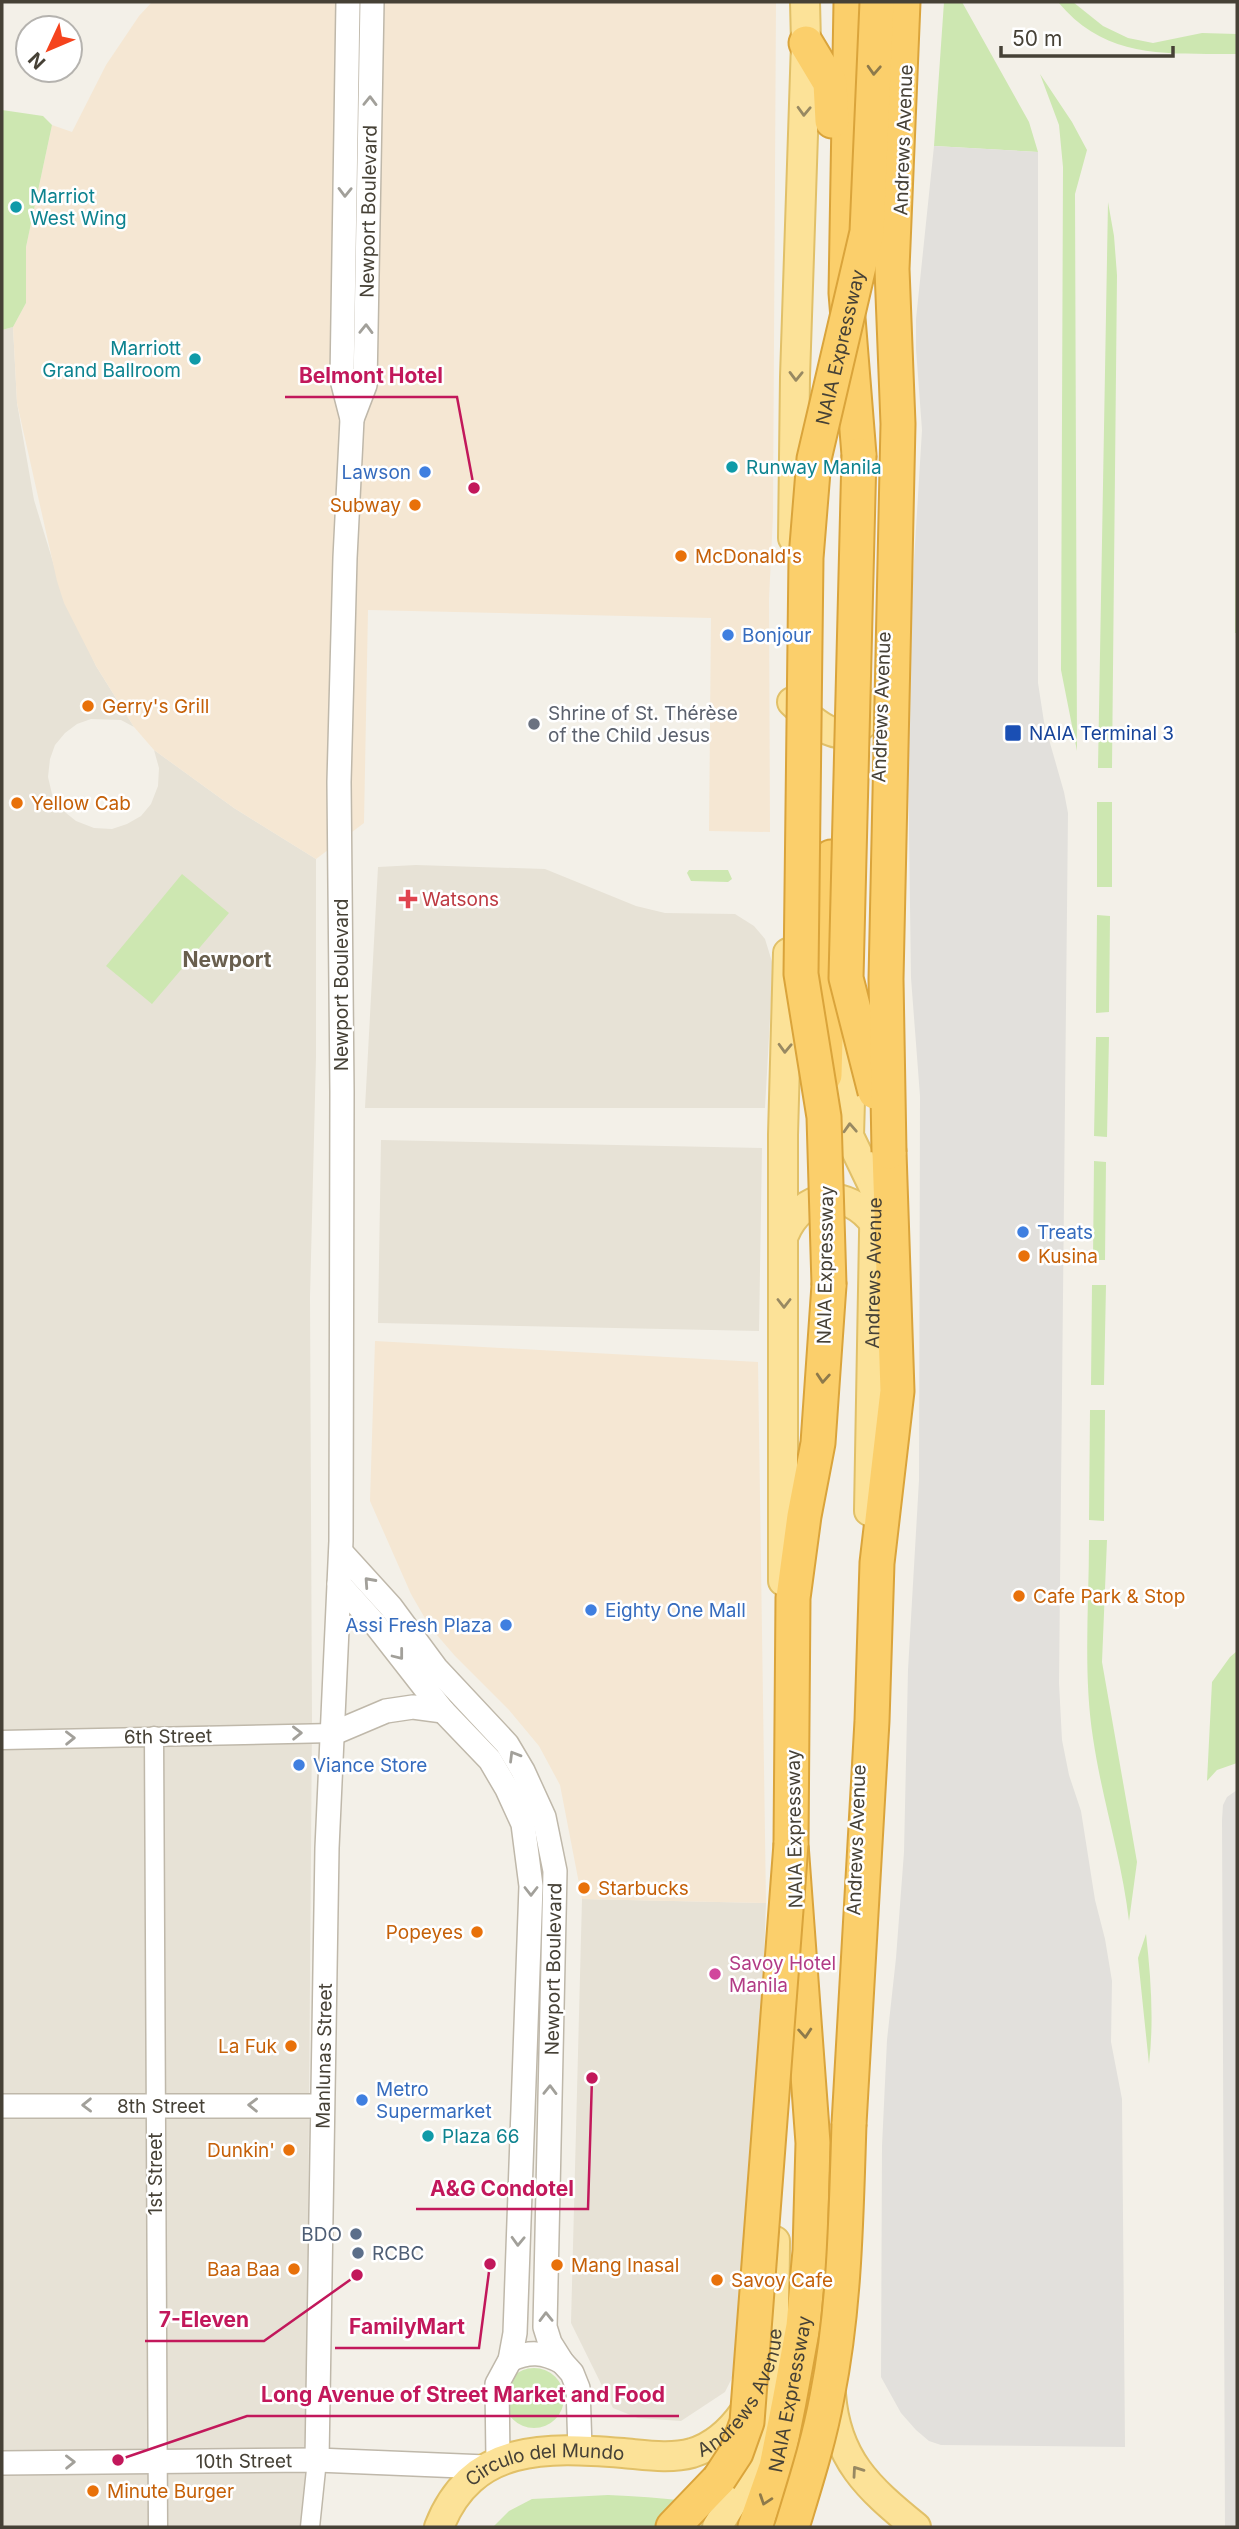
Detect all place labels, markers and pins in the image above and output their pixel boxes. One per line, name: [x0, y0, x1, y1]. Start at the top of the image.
place label: Marriot West Wing: [30, 185, 127, 230]
marker: Marriot West Wing: [8, 199, 24, 215]
place label: Marriott Grand Ballroom: [42, 337, 181, 382]
marker: Marriott Grand Ballroom: [187, 351, 203, 367]
callout: Belmont Hotel: [285, 355, 457, 397]
place label: Runway Manila: [746, 456, 882, 479]
marker: Runway Manila: [724, 459, 740, 475]
place label: Lawson: [341, 461, 411, 484]
marker: Lawson: [417, 464, 433, 480]
place label: Subway: [330, 494, 401, 517]
marker: Subway: [407, 497, 423, 513]
place label: McDonald's: [695, 545, 802, 568]
marker: McDonald's: [673, 548, 689, 564]
place label: Bonjour: [742, 624, 811, 647]
marker: Bonjour: [720, 627, 736, 643]
place label: Gerry's Grill: [102, 695, 209, 718]
marker: Gerry's Grill: [80, 698, 96, 714]
place label: Shrine of St. Thérèse of the Child Jesus: [548, 702, 738, 747]
marker: Shrine of St. Thérèse of the Child Jesus: [526, 716, 542, 732]
place label: NAIA Terminal 3: [1029, 722, 1174, 745]
marker: NAIA Terminal 3: [1003, 723, 1023, 743]
place label: Yellow Cab: [31, 792, 131, 815]
marker: Yellow Cab: [9, 795, 25, 811]
place label: Watsons: [422, 888, 499, 911]
marker: Watsons: [400, 891, 416, 907]
place label: Treats: [1037, 1221, 1093, 1244]
marker: Treats: [1015, 1224, 1031, 1240]
place label: Kusina: [1038, 1245, 1098, 1268]
marker: Kusina: [1016, 1248, 1032, 1264]
place label: Cafe Park & Stop: [1033, 1585, 1185, 1608]
marker: Cafe Park & Stop: [1011, 1588, 1027, 1604]
place label: Eighty One Mall: [605, 1599, 746, 1622]
marker: Eighty One Mall: [583, 1602, 599, 1618]
place label: Assi Fresh Plaza: [345, 1614, 492, 1637]
marker: Assi Fresh Plaza: [498, 1617, 514, 1633]
place label: Viance Store: [313, 1754, 427, 1777]
marker: Viance Store: [291, 1757, 307, 1773]
place label: Starbucks: [598, 1877, 689, 1900]
marker: Starbucks: [576, 1880, 592, 1896]
place label: Popeyes: [386, 1921, 463, 1944]
marker: Popeyes: [469, 1924, 485, 1940]
place label: Savoy Hotel Manila: [729, 1952, 836, 1997]
marker: Savoy Hotel Manila: [707, 1966, 723, 1982]
place label: La Fuk: [218, 2035, 278, 2058]
marker: La Fuk: [283, 2038, 299, 2054]
place label: Metro Supermarket: [376, 2078, 492, 2123]
marker: Metro Supermarket: [354, 2092, 370, 2108]
place label: Plaza 66: [442, 2125, 519, 2148]
marker: Plaza 66: [420, 2128, 436, 2144]
place label: Dunkin': [207, 2139, 275, 2162]
marker: Dunkin': [281, 2142, 297, 2158]
callout: A&G Condotel: [416, 2167, 588, 2209]
place label: BDO: [301, 2223, 342, 2246]
marker: BDO: [348, 2226, 364, 2242]
place label: RCBC: [372, 2242, 424, 2265]
marker: RCBC: [350, 2245, 366, 2261]
place label: Mang Inasal: [571, 2254, 679, 2277]
marker: Mang Inasal: [549, 2257, 565, 2273]
place label: Baa Baa: [207, 2258, 280, 2281]
marker: Baa Baa: [286, 2261, 302, 2277]
place label: Savoy Cafe: [731, 2269, 833, 2292]
marker: Savoy Cafe: [709, 2272, 725, 2288]
callout: 7-Eleven: [145, 2299, 264, 2341]
callout: FamilyMart: [335, 2306, 479, 2348]
callout: Long Avenue of Street Market and Food: [247, 2374, 679, 2416]
place label: Minute Burger: [107, 2480, 234, 2503]
marker: Minute Burger: [85, 2483, 101, 2499]

